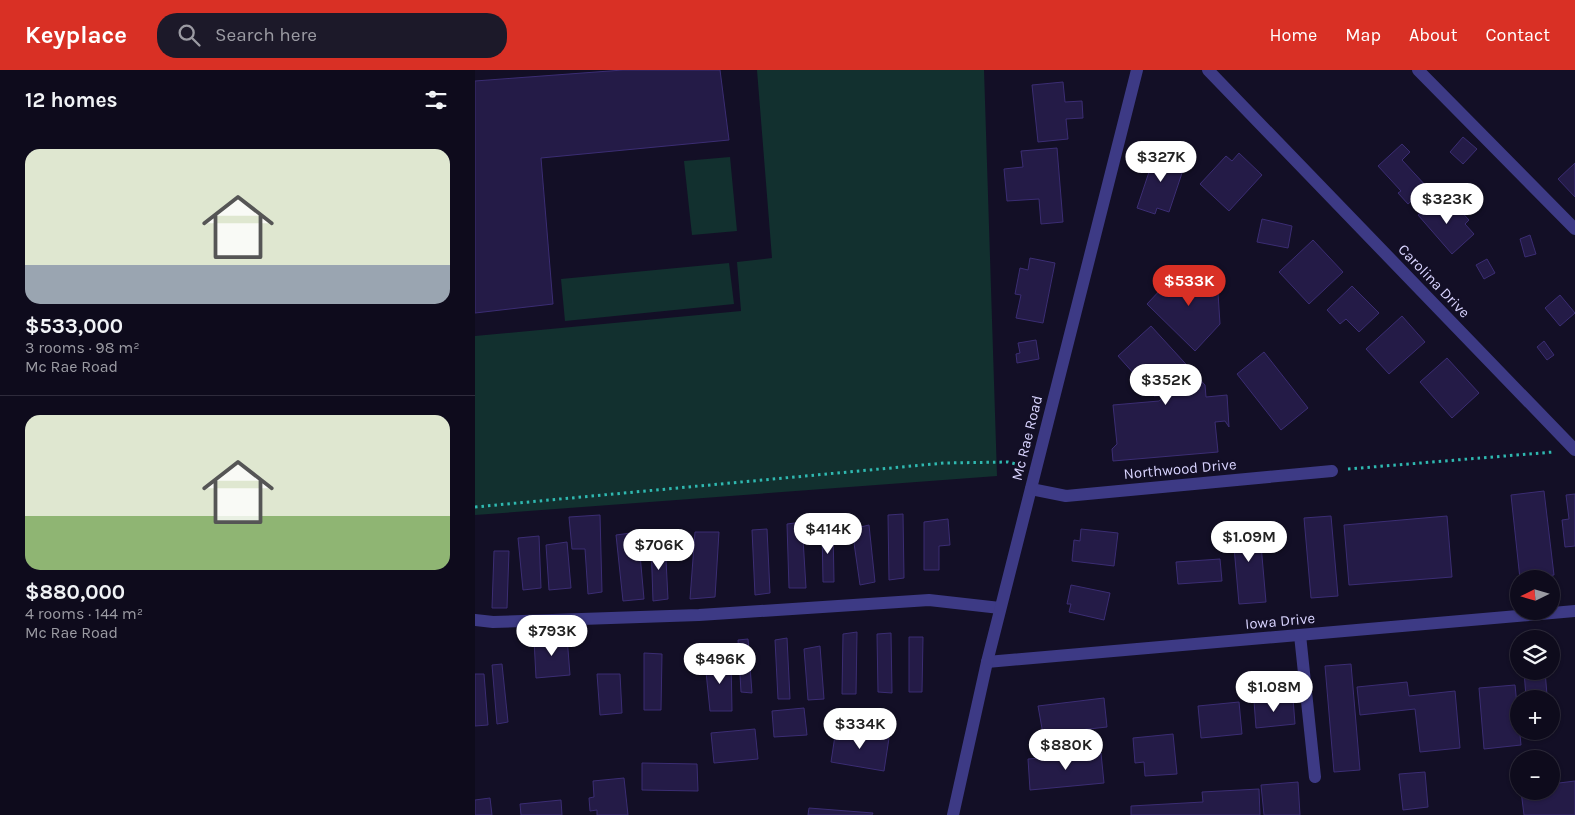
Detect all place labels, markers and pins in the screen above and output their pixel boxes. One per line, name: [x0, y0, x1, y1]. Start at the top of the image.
pin: $327K: [1126, 140, 1196, 183]
pin: $323K: [1412, 182, 1482, 225]
pin: $533K: [1154, 264, 1224, 307]
pin: $352K: [1131, 364, 1201, 406]
pin: $414K: [793, 512, 863, 555]
pin: $1.09M: [1208, 520, 1290, 563]
pin: $706K: [624, 528, 694, 571]
pin: $793K: [517, 614, 587, 657]
pin: $496K: [685, 642, 755, 685]
pin: $1.08M: [1233, 670, 1315, 713]
pin: $334K: [825, 708, 895, 750]
pin: $880K: [1031, 728, 1101, 771]

